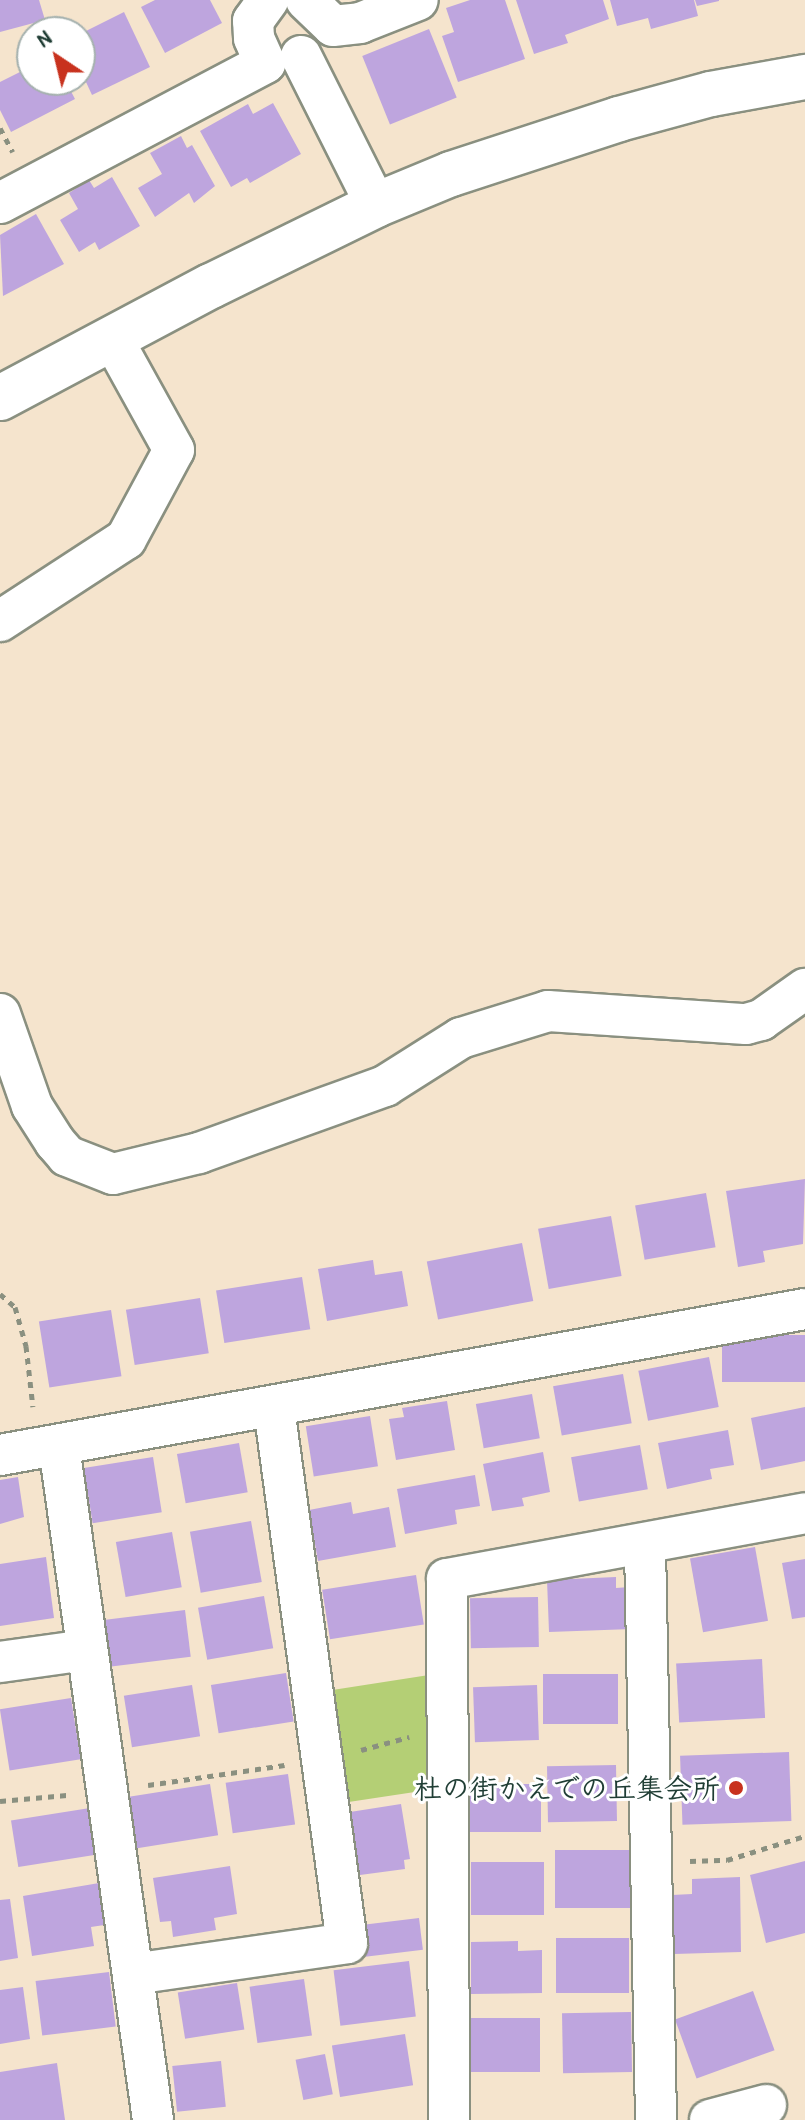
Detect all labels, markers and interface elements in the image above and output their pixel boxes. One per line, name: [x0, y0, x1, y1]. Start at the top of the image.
north arrow: [16, 16, 96, 96]
text: N: [30, 22, 57, 54]
place label: 杜の街かえでの丘集会所: [412, 1771, 720, 1805]
marker: 杜の街かえでの丘集会所: [727, 1779, 745, 1797]

